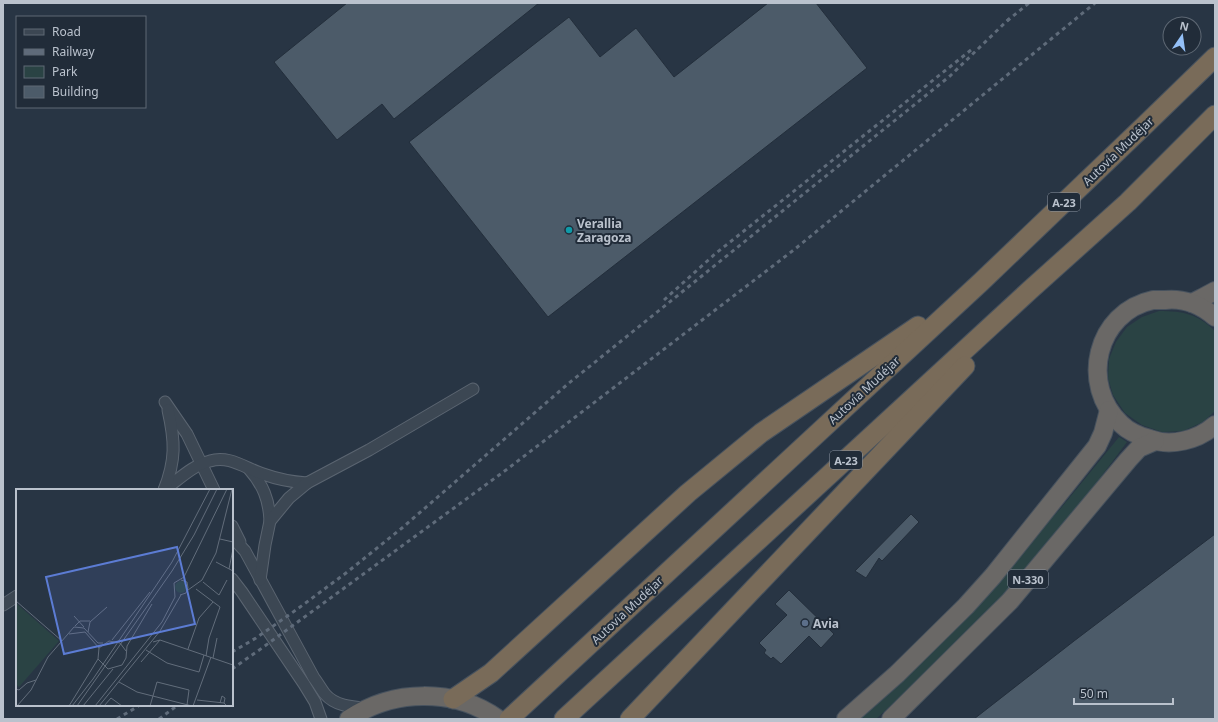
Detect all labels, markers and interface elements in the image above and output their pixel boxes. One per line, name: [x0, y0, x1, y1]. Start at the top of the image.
legend: [16, 16, 146, 108]
north arrow: [1162, 16, 1202, 56]
text: N: [1178, 17, 1190, 34]
text: Road: [52, 23, 81, 40]
text: Railway: [52, 43, 96, 60]
text: Park: [52, 63, 78, 80]
text: Building: [52, 83, 99, 100]
street label: Autovía Mudéjar: [1079, 113, 1157, 189]
road number: A-23: [1048, 193, 1080, 211]
place label: Verallia Zaragoza: [577, 215, 632, 246]
marker: Verallia Zaragoza: [564, 225, 574, 235]
street label: Autovía Mudéjar: [824, 352, 904, 428]
road number: A-23: [830, 451, 862, 469]
inset map: [16, 489, 233, 706]
road number: N-330: [1008, 570, 1048, 588]
street label: Autovía Mudéjar: [587, 572, 667, 648]
place label: Avia: [813, 615, 839, 632]
marker: Avia: [800, 618, 810, 628]
scale bar: [1074, 680, 1173, 706]
text: 50 m: [1080, 685, 1108, 702]

